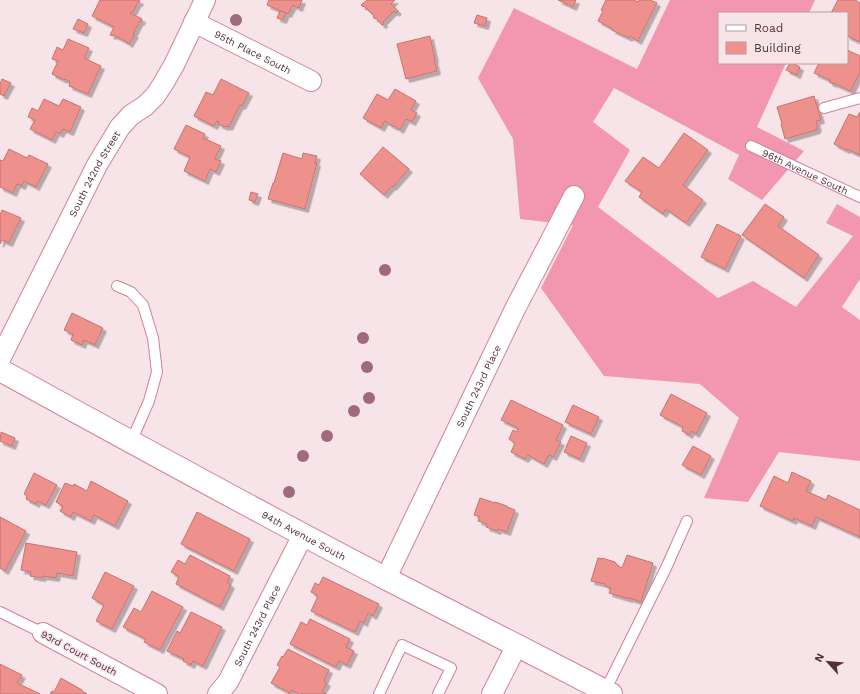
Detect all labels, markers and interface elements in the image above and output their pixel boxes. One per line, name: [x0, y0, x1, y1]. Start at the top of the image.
legend: [718, 12, 848, 64]
text: Road: [754, 21, 783, 35]
street label: 95th Place South: [213, 28, 293, 76]
text: Building: [754, 41, 801, 55]
street label: South 242nd Street: [67, 128, 122, 218]
street label: 96th Avenue South: [761, 147, 850, 196]
street label: South 243rd Place: [454, 343, 503, 429]
street label: 94th Avenue South: [260, 508, 348, 562]
street label: South 243rd Place: [232, 583, 282, 668]
street label: 93rd Court South: [39, 628, 119, 678]
north arrow: [808, 642, 848, 682]
text: N: [812, 651, 827, 664]

